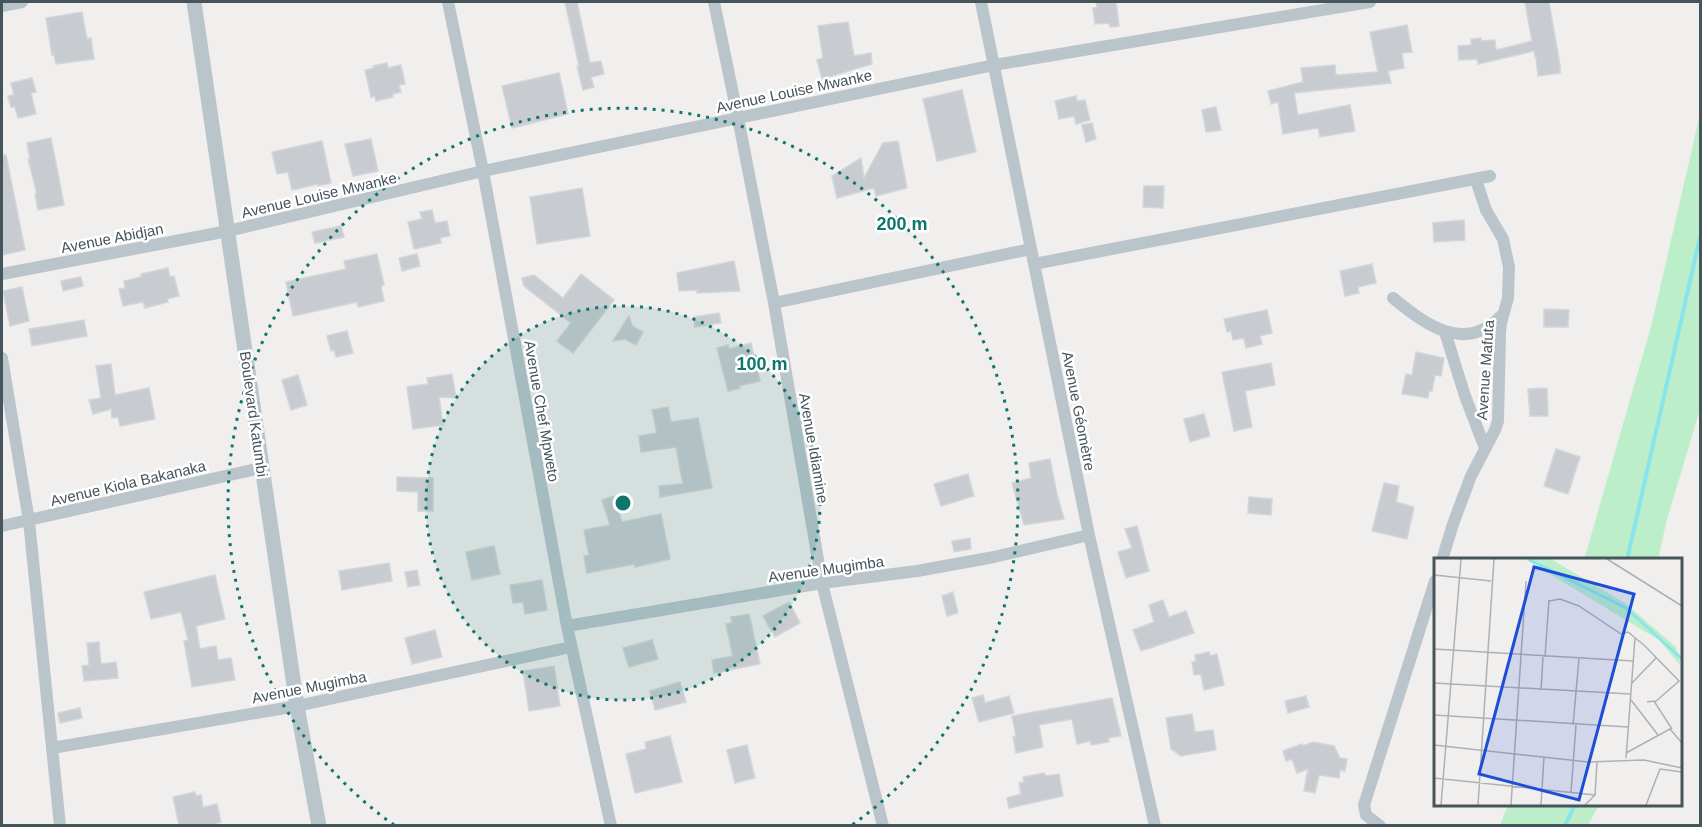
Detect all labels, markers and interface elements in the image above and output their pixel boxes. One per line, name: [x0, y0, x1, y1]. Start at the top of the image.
street label: Avenue Louise Mwanke: [714, 66, 874, 116]
street label: Avenue Louise Mwanke: [240, 169, 398, 221]
text: 200 m: [876, 214, 928, 234]
street label: Avenue Abidjan: [59, 220, 165, 256]
street label: Avenue Mafuta: [1473, 319, 1497, 421]
street label: Avenue Chef Mpweto: [521, 339, 563, 483]
street label: Boulevard Katumbi: [237, 350, 271, 478]
street label: Avenue Géomètre: [1059, 350, 1099, 472]
text: 100 m: [736, 354, 788, 374]
street label: Avenue Idiamine: [796, 392, 832, 504]
street label: Avenue Kiola Bakanaka: [49, 457, 208, 509]
centre of rings: [613, 493, 633, 513]
street label: Avenue Mugimba: [767, 552, 885, 586]
inset map: [1434, 558, 1681, 806]
street label: Avenue Mugimba: [250, 667, 368, 706]

